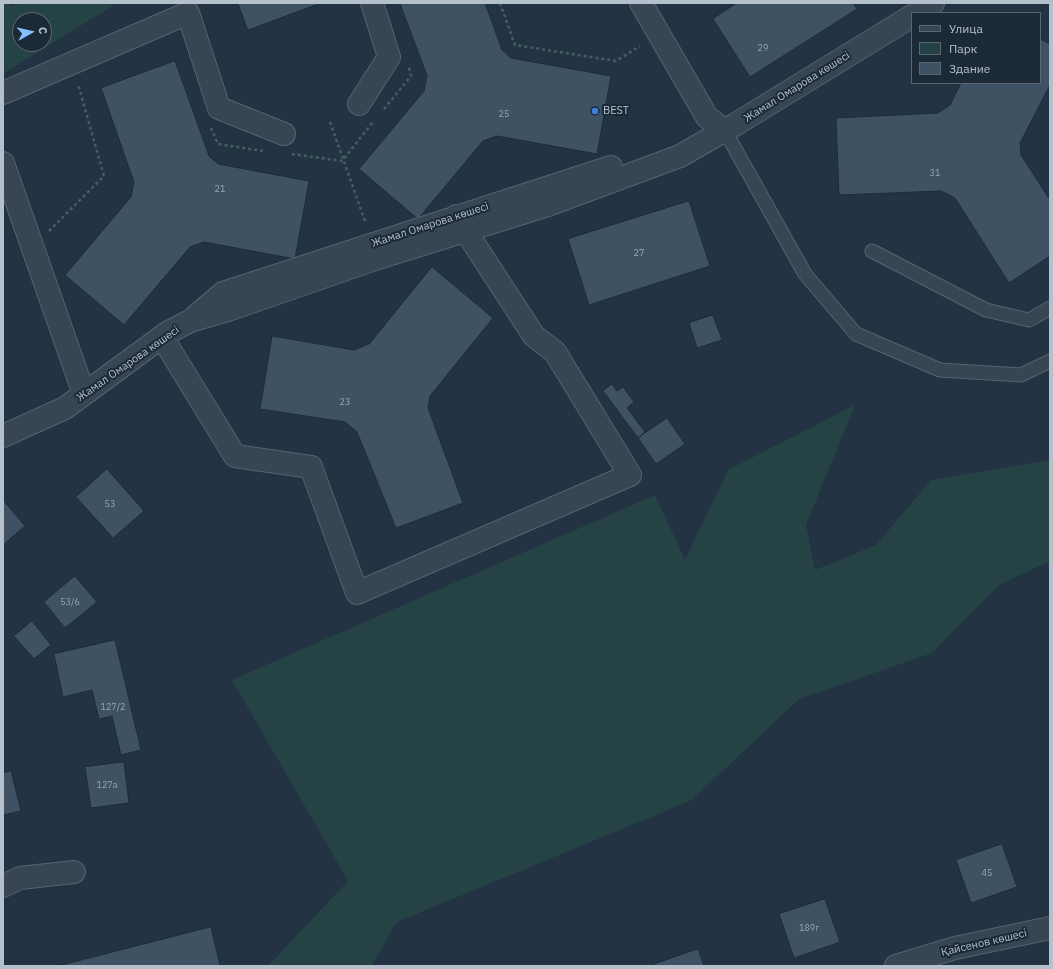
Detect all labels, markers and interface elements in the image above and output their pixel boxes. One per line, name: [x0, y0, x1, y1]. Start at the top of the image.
north arrow: [12, 12, 52, 52]
legend: [911, 12, 1041, 84]
text: Улица: [949, 21, 983, 36]
text: С: [35, 26, 50, 35]
text: Парк: [949, 41, 977, 56]
house number: 29: [758, 43, 768, 53]
street label: Жамал Омарова көшесі: [742, 49, 852, 125]
text: Здание: [949, 61, 990, 76]
place label: BEST: [603, 104, 629, 118]
marker: BEST: [590, 106, 600, 116]
house number: 25: [499, 109, 509, 119]
house number: 31: [930, 168, 940, 178]
house number: 21: [215, 184, 225, 194]
street label: Жамал Омарова көшесі: [370, 200, 490, 250]
house number: 27: [634, 248, 644, 258]
street label: Жамал Омарова көшесі: [74, 323, 182, 405]
house number: 23: [340, 397, 350, 407]
house number: 53: [105, 499, 115, 509]
house number: 53/6: [60, 597, 80, 607]
house number: 127/2: [100, 702, 126, 712]
house number: 127а: [96, 780, 118, 790]
house number: 45: [982, 868, 992, 878]
house number: 189г: [799, 923, 819, 933]
street label: Қайсенов көшесі: [940, 927, 1028, 959]

